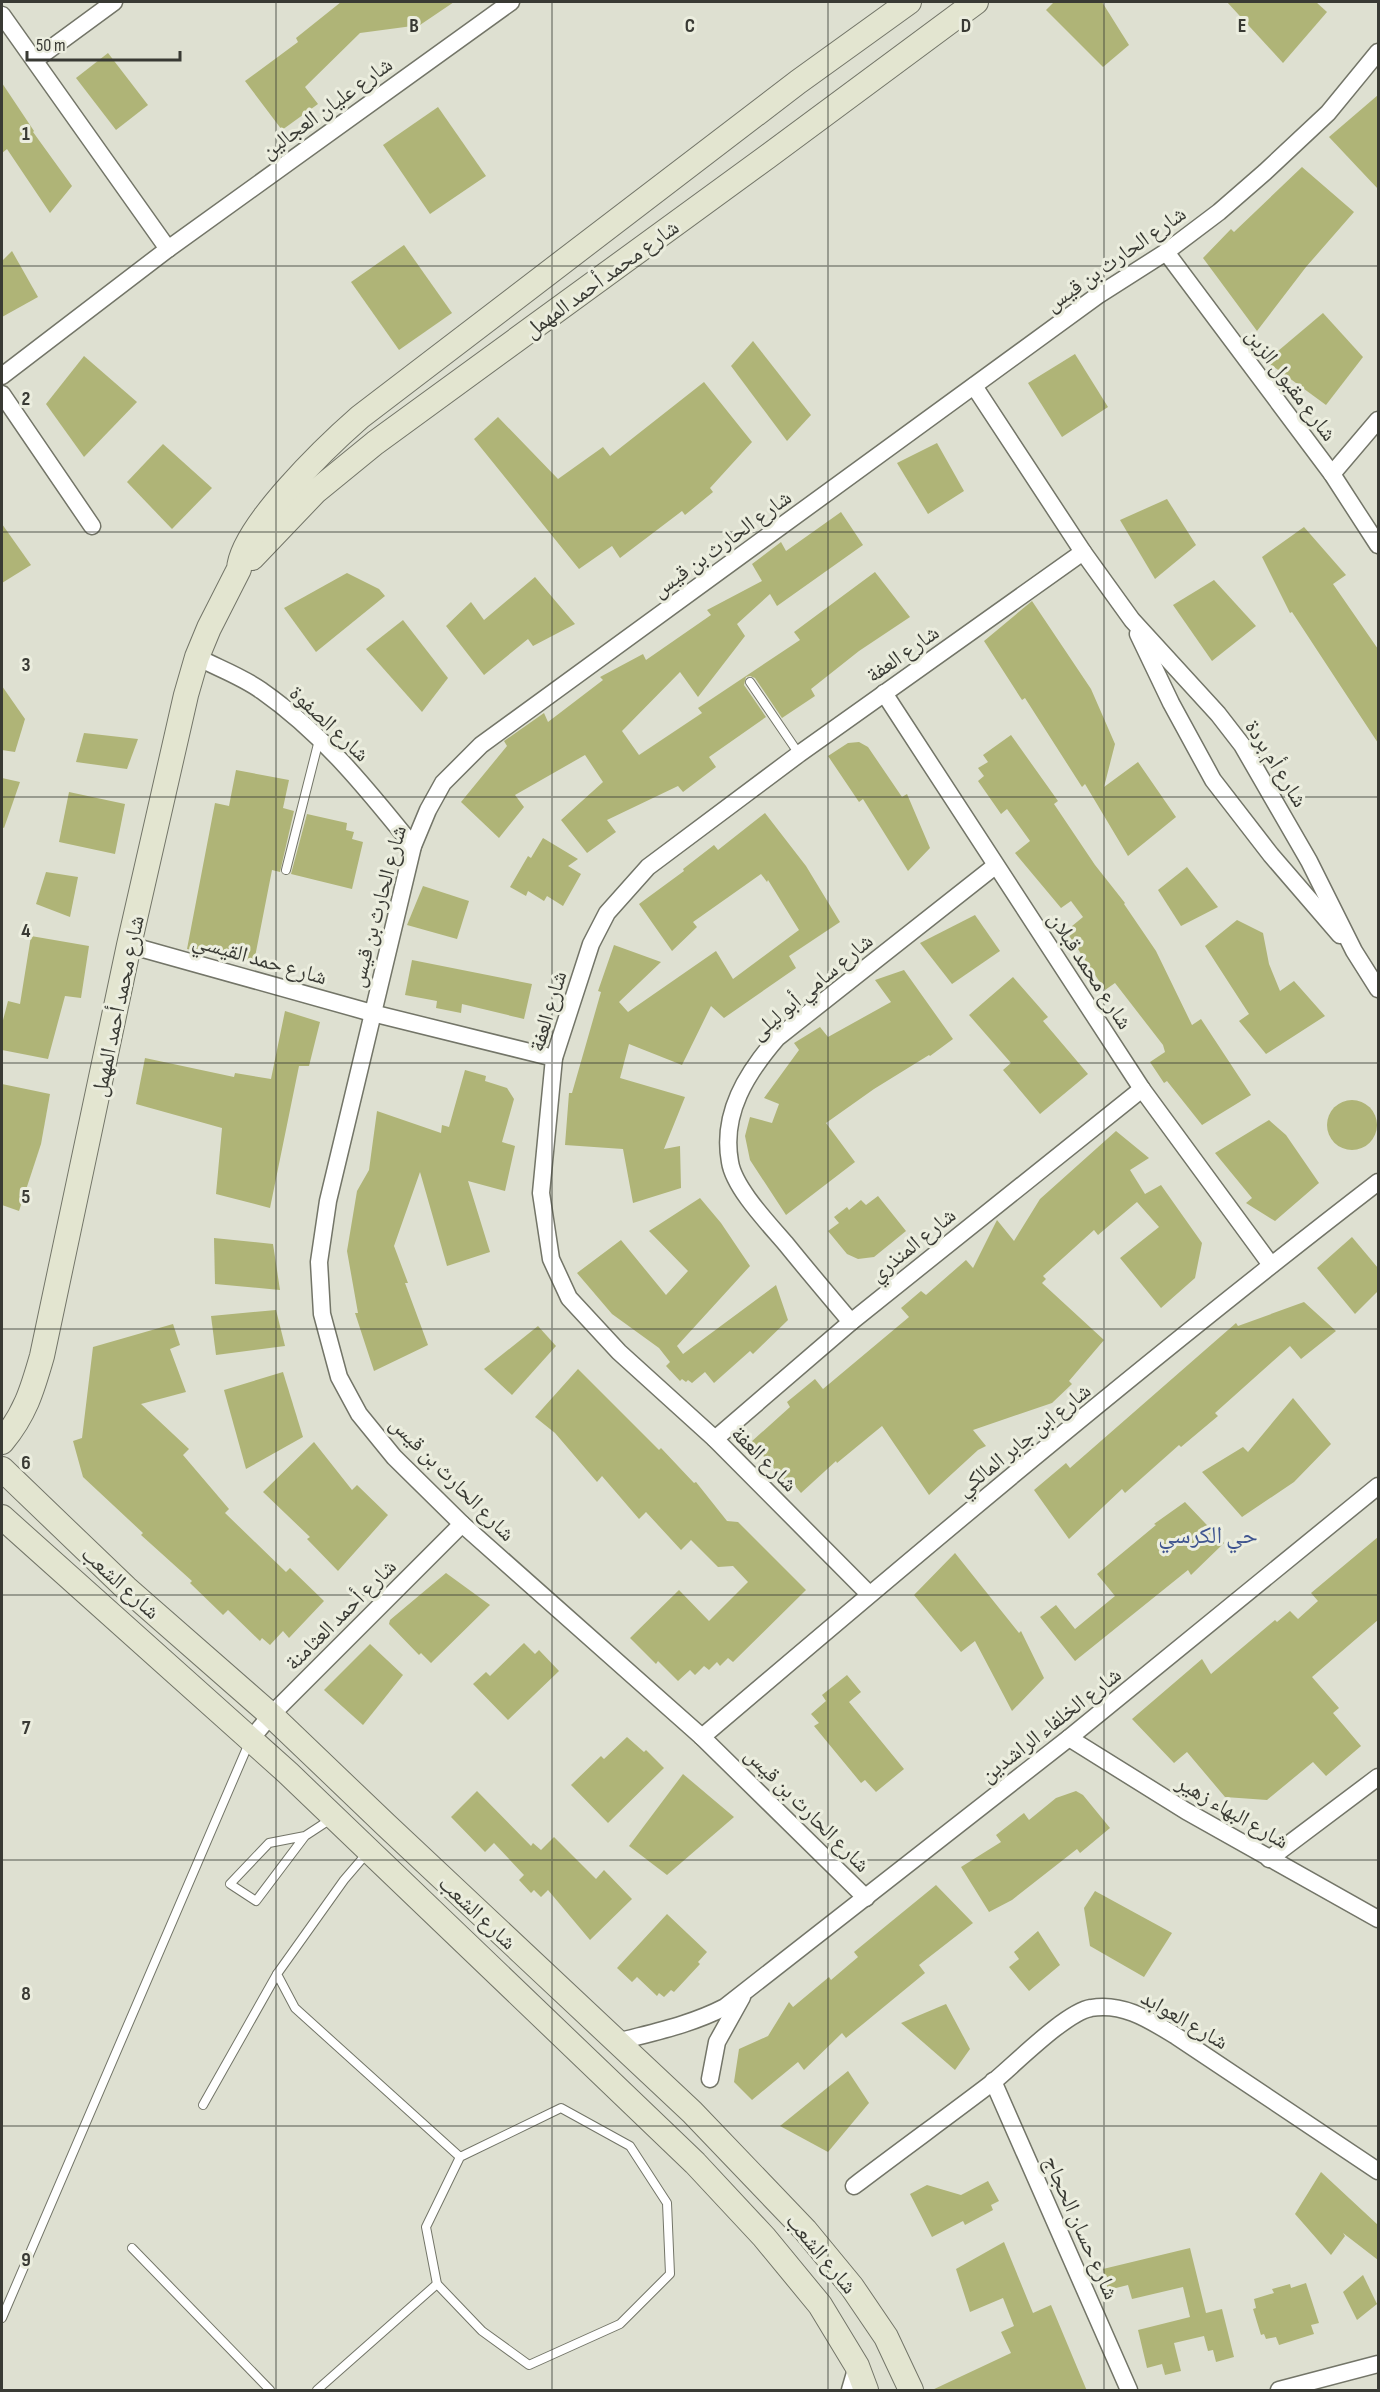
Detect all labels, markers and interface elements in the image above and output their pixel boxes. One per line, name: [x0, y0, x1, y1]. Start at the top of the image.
text: B: [409, 14, 419, 38]
text: C: [685, 14, 695, 38]
text: D: [961, 14, 971, 38]
text: E: [1238, 14, 1246, 38]
scale bar: [27, 24, 180, 62]
text: 50 m: [36, 35, 66, 56]
street label: شارع عليان العجالين: [256, 51, 398, 165]
text: 1: [22, 122, 30, 146]
street label: شارع الحارث بن قيس: [1040, 200, 1192, 318]
street label: شارع محمد أحمد المهمل: [519, 213, 685, 344]
street label: شارع مقبول الزبن: [1239, 323, 1342, 447]
text: 2: [22, 387, 30, 411]
street label: شارع الحارث بن قيس: [647, 484, 797, 604]
street label: شارع العفة: [861, 619, 945, 689]
text: 3: [22, 653, 31, 677]
street label: شارع الصفوة: [283, 680, 375, 768]
street label: شارع أم بردة: [1238, 715, 1314, 812]
street label: شارع الحارث بن قيس: [344, 823, 413, 990]
street label: شارع محمد قبلان: [1042, 907, 1138, 1035]
street label: شارع محمد أحمد المهمل: [85, 913, 151, 1099]
text: 4: [21, 919, 31, 943]
street label: شارع حمد القيسي: [189, 927, 330, 994]
street label: شارع سامي أبو ليلى: [745, 927, 881, 1048]
street label: شارع العفة: [523, 968, 573, 1055]
text: 5: [22, 1185, 31, 1209]
street label: شارع المنذري: [864, 1202, 963, 1290]
street label: شارع ابن جابر المالكي: [951, 1378, 1098, 1505]
street label: شارع الحارث بن قيس: [384, 1411, 520, 1547]
street label: شارع العفة: [725, 1420, 803, 1498]
text: 6: [21, 1451, 31, 1475]
district label: حي الكرسي: [1158, 1521, 1258, 1554]
street label: شارع الشعب: [75, 1541, 165, 1626]
street label: شارع أحمد العثامنة: [279, 1553, 402, 1676]
street label: شارع الخلفاء الراشدين: [975, 1662, 1127, 1789]
text: 7: [22, 1716, 31, 1740]
street label: شارع الحارث بن قيس: [739, 1742, 875, 1878]
street label: شارع البهاء زهير: [1170, 1769, 1293, 1855]
street label: شارع الشعب: [432, 1870, 522, 1956]
text: 8: [21, 1982, 31, 2006]
street label: شارع العوابد: [1136, 1985, 1233, 2056]
street label: شارع حسان الحجاج: [1037, 2151, 1124, 2304]
street label: شارع الشعب: [779, 2208, 862, 2300]
text: 9: [21, 2248, 31, 2272]

